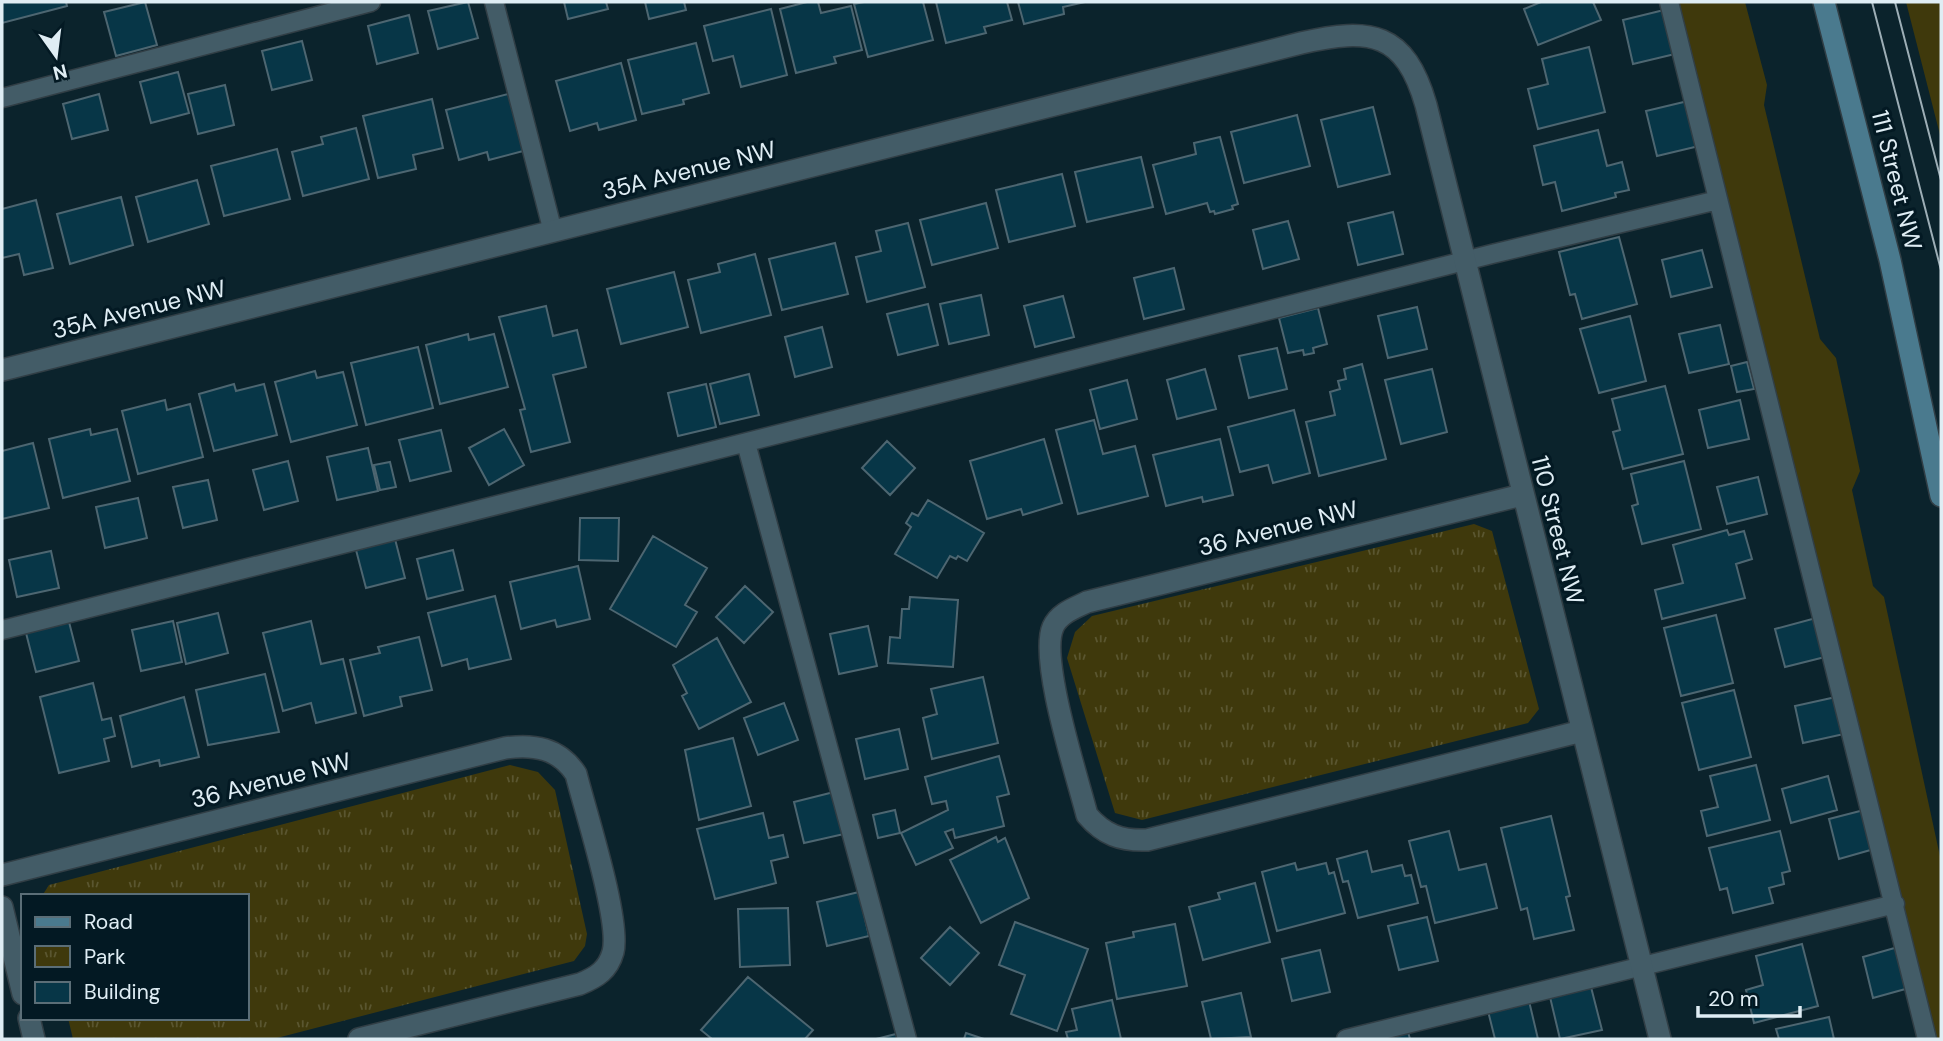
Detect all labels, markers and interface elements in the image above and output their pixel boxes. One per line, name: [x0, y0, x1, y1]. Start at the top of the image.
north arrow: [21, 21, 91, 91]
text: N: [50, 58, 70, 86]
street label: 111 Street NW: [1865, 107, 1929, 253]
street label: 35A Avenue NW: [599, 133, 779, 207]
street label: 35A Avenue NW: [49, 272, 229, 346]
street label: 110 Street NW: [1525, 453, 1591, 607]
street label: 36 Avenue NW: [1195, 493, 1361, 563]
street label: 36 Avenue NW: [188, 745, 354, 815]
legend: [21, 894, 248, 1020]
text: Road: [84, 908, 133, 936]
text: Park: [84, 943, 126, 971]
scale bar: [1698, 974, 1800, 1018]
text: Building: [84, 978, 161, 1006]
text: 20 m: [1708, 985, 1759, 1013]

